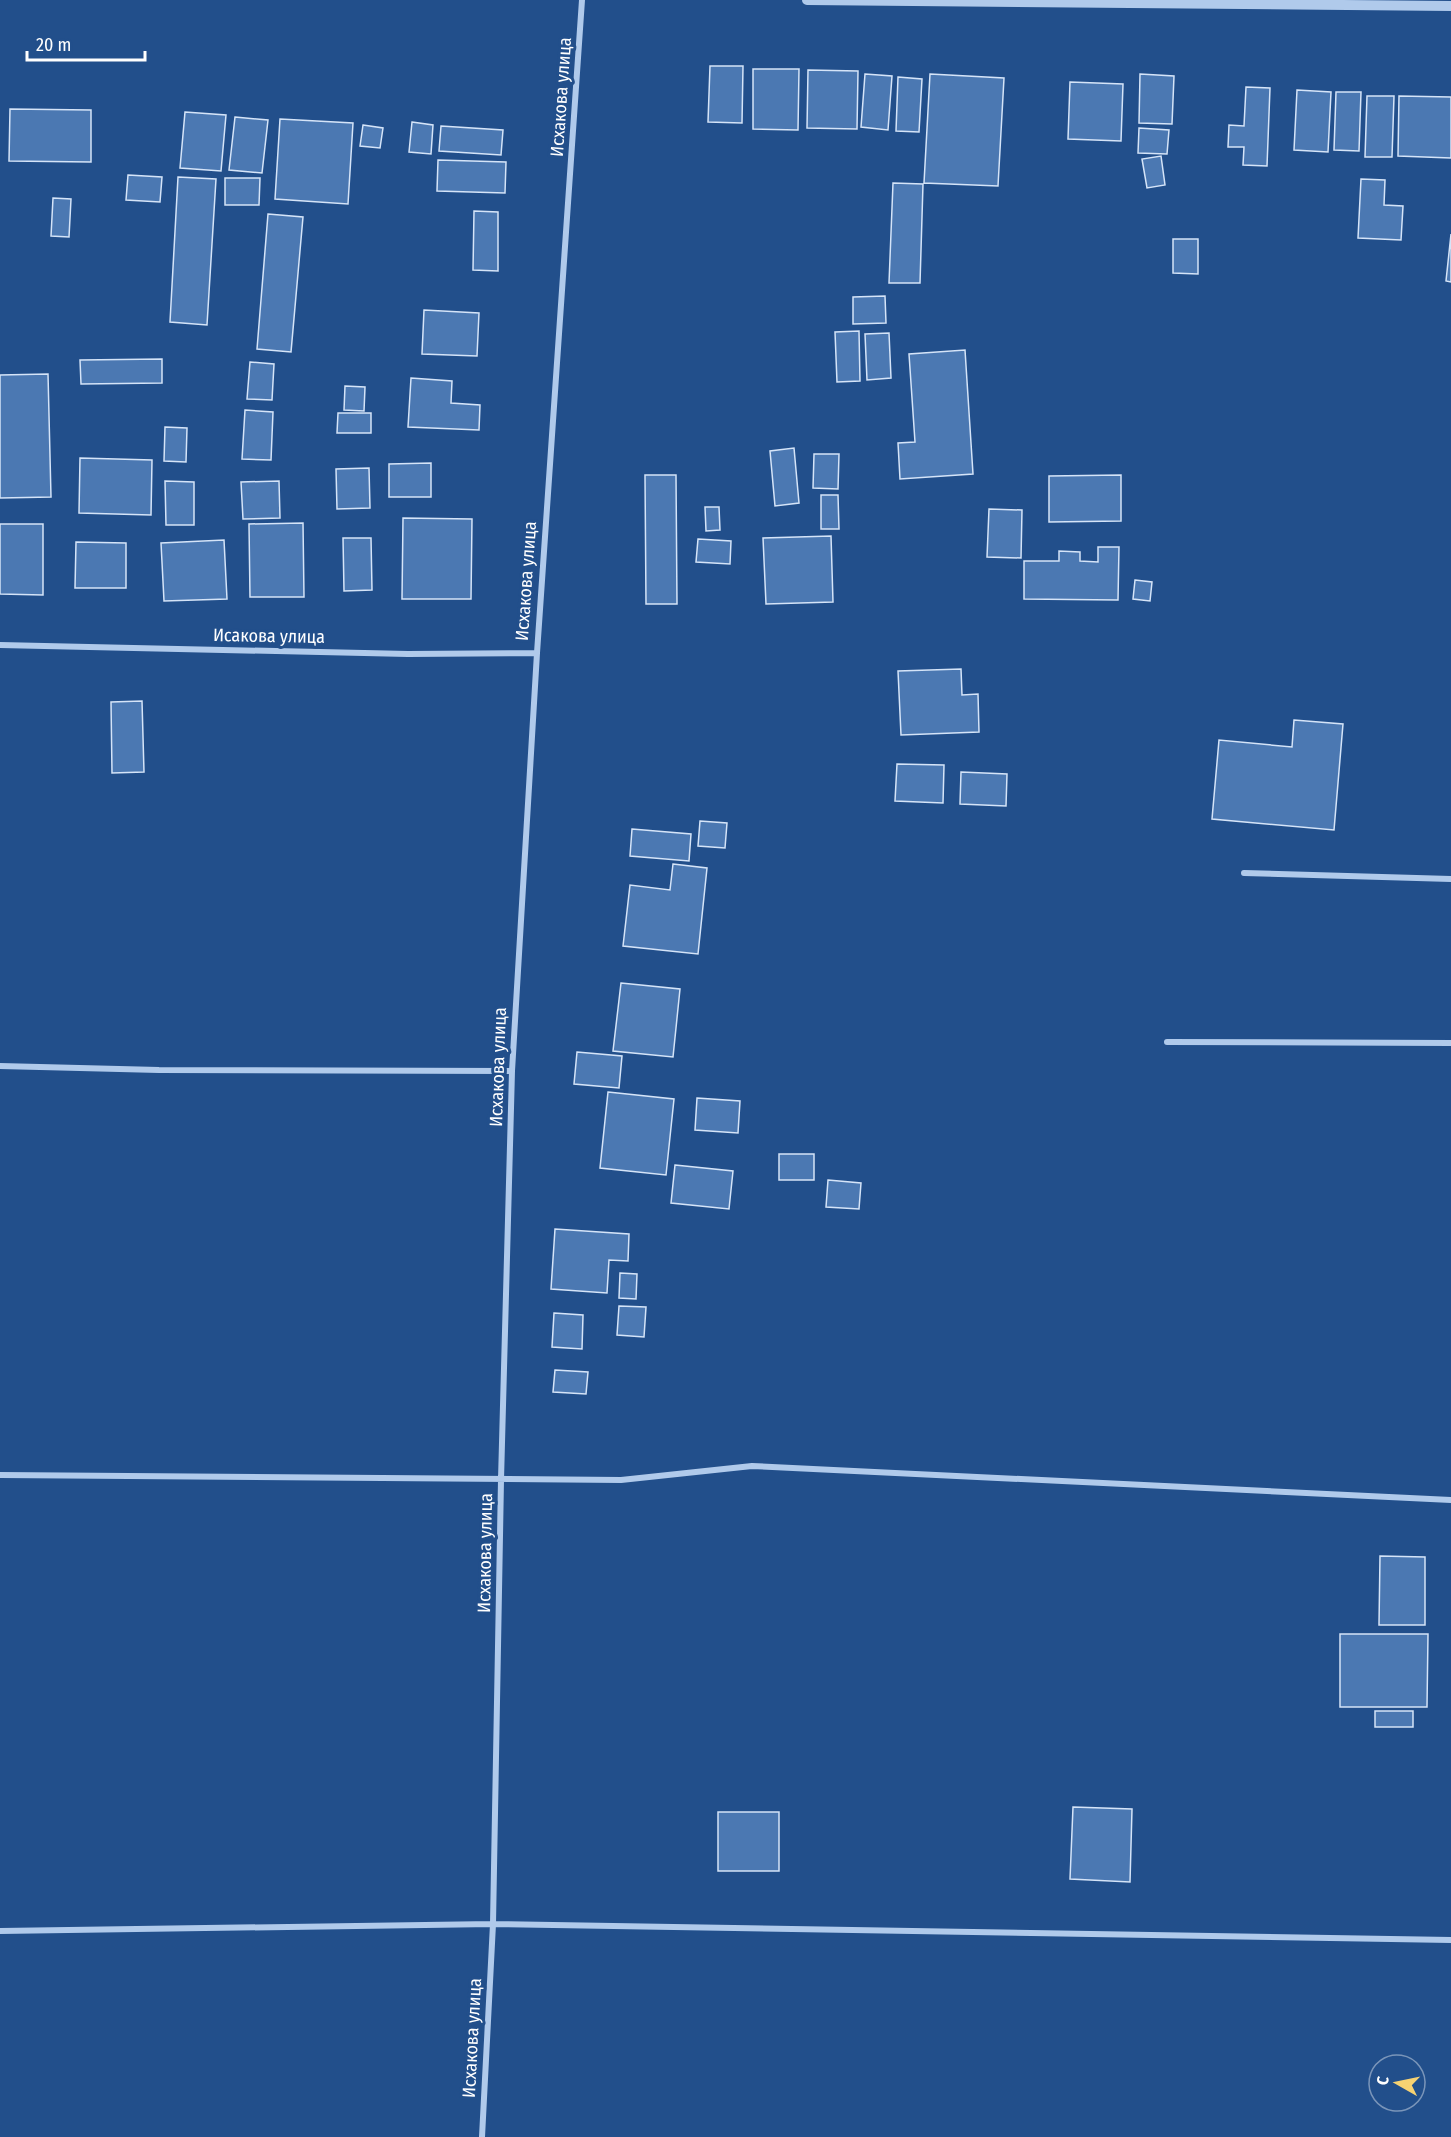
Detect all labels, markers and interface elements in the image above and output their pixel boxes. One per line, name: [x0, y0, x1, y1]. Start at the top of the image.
scale bar: [27, 24, 146, 62]
text: 20 m: [36, 34, 71, 56]
street label: Исхакова улица: [546, 36, 576, 158]
street label: Исхакова улица: [511, 520, 541, 642]
street label: Исакова улица: [213, 624, 325, 648]
street label: Исхакова улица: [485, 1007, 511, 1127]
street label: Исхакова улица: [473, 1493, 497, 1613]
street label: Исхакова улица: [458, 1977, 486, 2098]
north arrow: [1367, 2053, 1427, 2113]
text: С: [1373, 2075, 1393, 2086]

